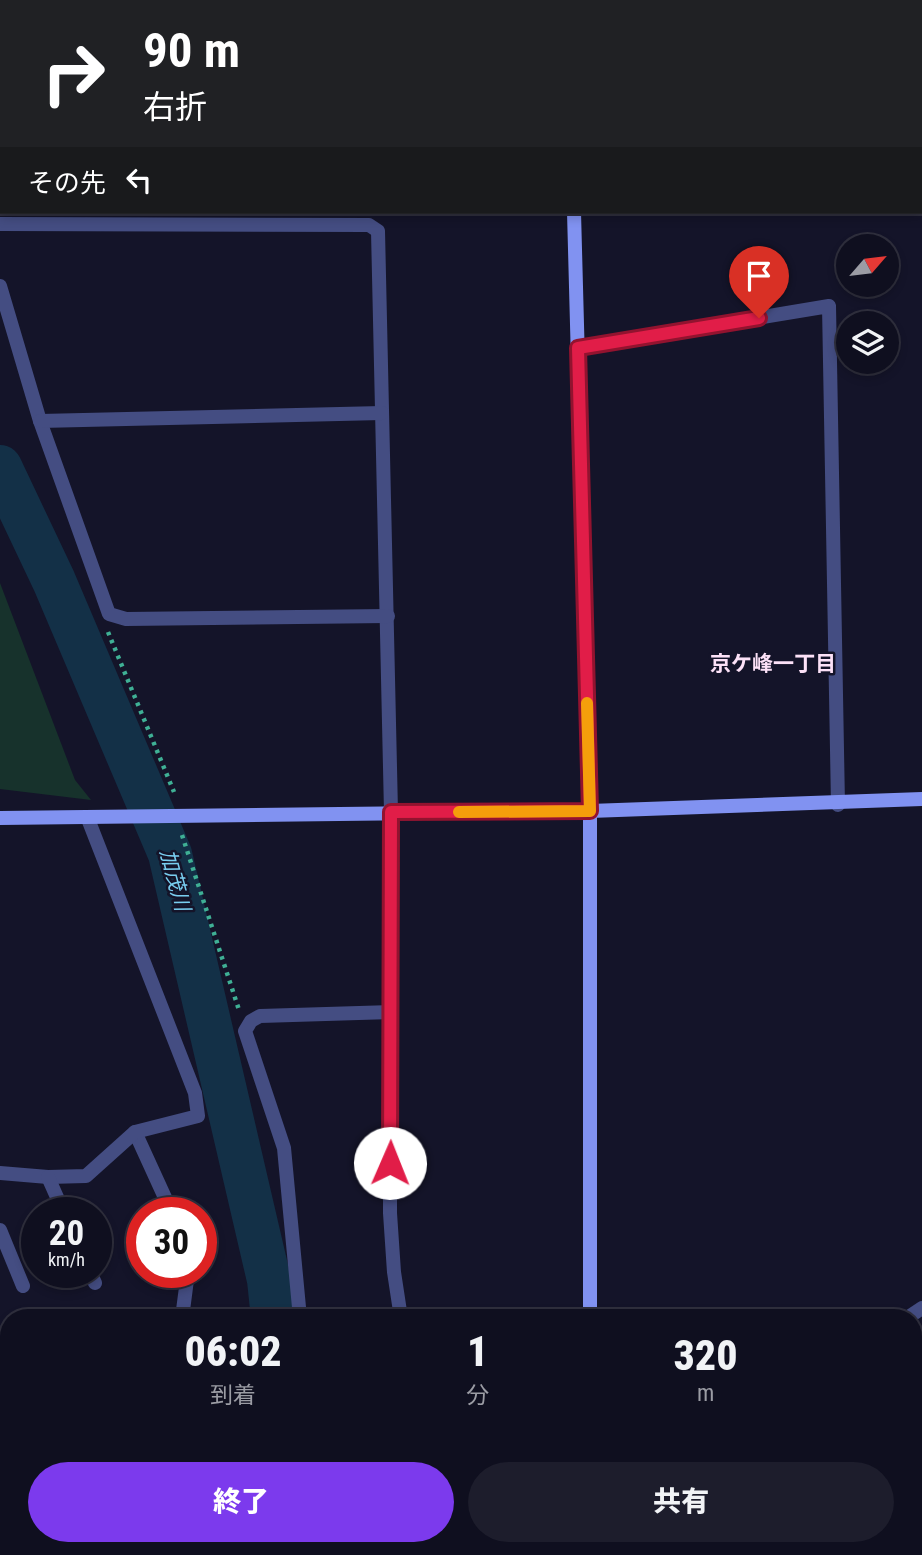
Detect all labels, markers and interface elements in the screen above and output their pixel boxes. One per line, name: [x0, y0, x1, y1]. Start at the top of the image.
text: 90 m: [143, 22, 240, 79]
icon: right: [28, 28, 119, 119]
text: 右折: [143, 88, 207, 126]
icon: left: [120, 161, 158, 199]
text: その先: [28, 168, 106, 198]
north arrow: [836, 234, 900, 298]
map controls: [836, 234, 899, 374]
pin: [729, 246, 789, 318]
icon: arrive: [740, 257, 778, 295]
button: layers: [836, 311, 899, 374]
district label: 京ケ峰一丁目: [710, 652, 836, 676]
water label: 加茂川: [155, 846, 195, 915]
position arrow: [353, 1126, 427, 1200]
speed limit sign: 30: [126, 1197, 217, 1288]
text: 20: [49, 1213, 84, 1254]
text: km/h: [48, 1249, 85, 1270]
text: 06:02: [184, 1327, 282, 1376]
text: 1: [467, 1327, 488, 1376]
text: 320: [674, 1331, 738, 1380]
text: m: [697, 1380, 714, 1407]
text: 到着: [210, 1382, 256, 1409]
text: 分: [466, 1382, 489, 1409]
button: 終了: [28, 1462, 454, 1542]
button: 共有: [468, 1462, 894, 1542]

